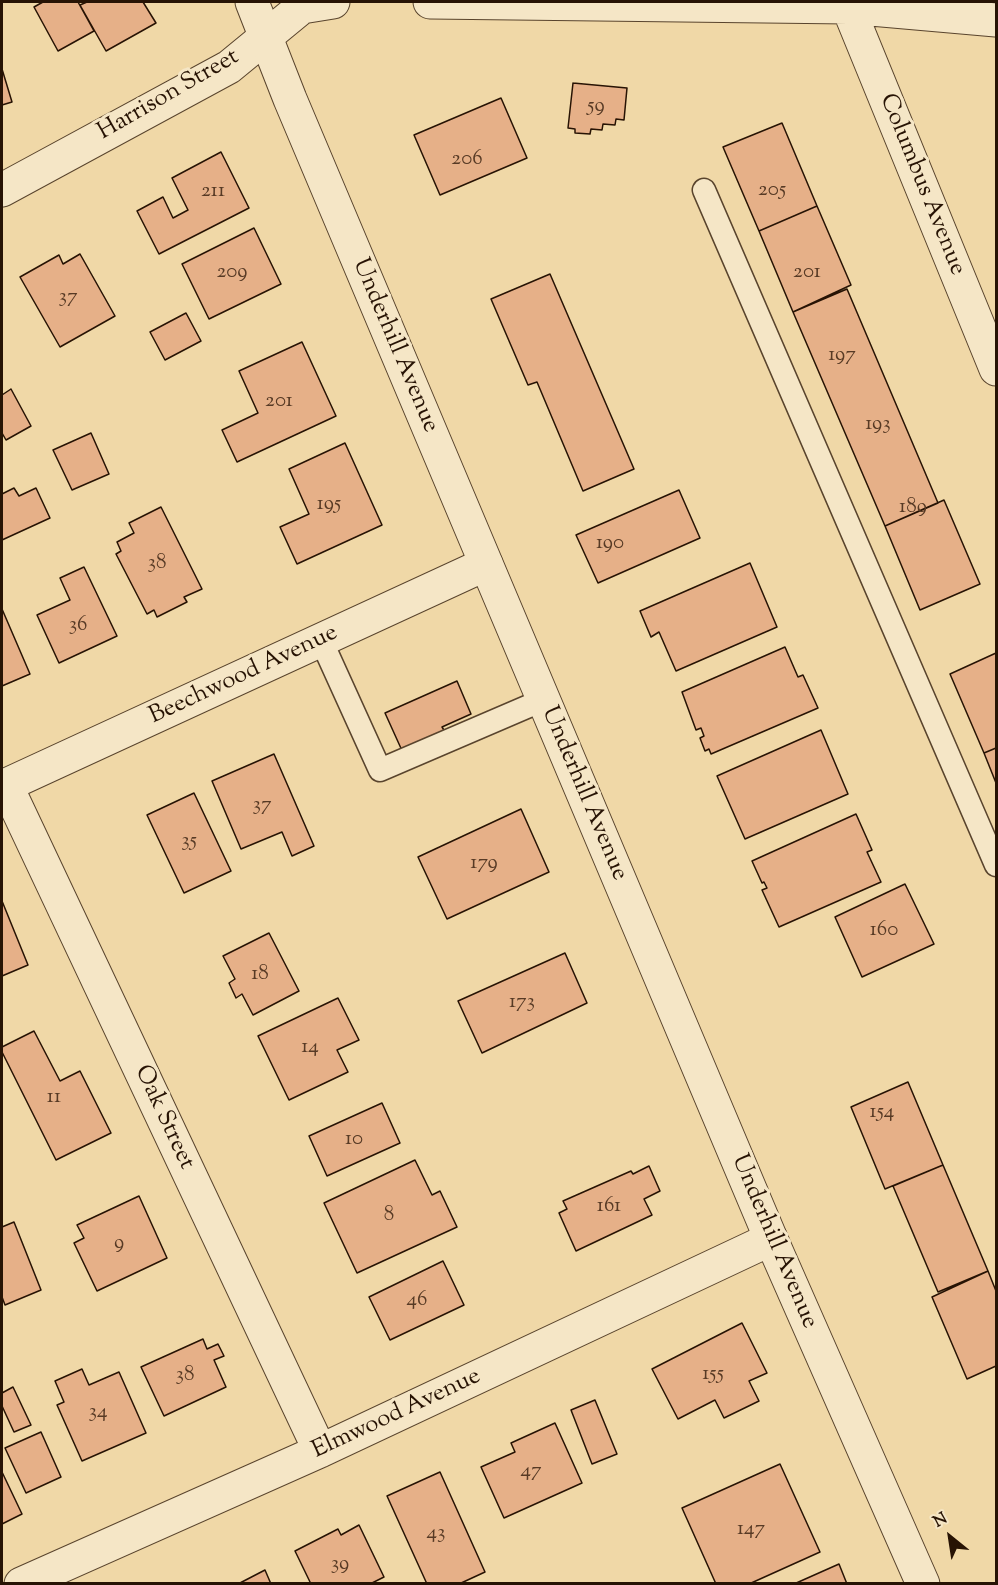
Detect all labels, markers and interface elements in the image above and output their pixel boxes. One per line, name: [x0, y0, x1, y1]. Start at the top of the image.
street label: Harrison Street: [93, 44, 245, 148]
street label: Columbus Avenue: [871, 90, 971, 280]
house number: 59: [587, 94, 605, 120]
house number: 206: [451, 147, 483, 173]
house number: 205: [758, 178, 786, 204]
house number: 211: [201, 179, 225, 205]
street label: Underhill Avenue: [344, 255, 444, 437]
house number: 209: [216, 260, 248, 286]
house number: 201: [793, 260, 821, 286]
house number: 37: [58, 285, 78, 311]
house number: 197: [828, 343, 856, 369]
house number: 201: [265, 389, 293, 415]
house number: 193: [865, 412, 891, 438]
house number: 195: [317, 492, 341, 518]
house number: 189: [899, 495, 927, 521]
house number: 190: [596, 531, 624, 557]
house number: 38: [148, 551, 166, 577]
house number: 36: [69, 613, 87, 639]
street label: Beechwood Avenue: [145, 620, 343, 732]
street label: Underhill Avenue: [533, 703, 633, 885]
house number: 37: [252, 793, 272, 819]
house number: 35: [181, 829, 197, 855]
house number: 179: [470, 851, 498, 877]
house number: 160: [870, 918, 898, 944]
house number: 18: [251, 962, 269, 988]
house number: 173: [509, 990, 535, 1016]
house number: 14: [301, 1035, 319, 1061]
street label: Oak Street: [126, 1061, 200, 1175]
house number: 11: [47, 1085, 61, 1111]
house number: 154: [870, 1100, 894, 1126]
house number: 10: [345, 1127, 363, 1153]
street label: Underhill Avenue: [723, 1151, 823, 1333]
house number: 161: [597, 1194, 621, 1220]
house number: 8: [384, 1203, 394, 1229]
house number: 9: [114, 1231, 124, 1257]
house number: 46: [407, 1288, 427, 1314]
house number: 155: [702, 1362, 724, 1388]
house number: 38: [176, 1363, 194, 1389]
street label: Elmwood Avenue: [308, 1363, 486, 1467]
house number: 34: [88, 1400, 108, 1426]
house number: 47: [520, 1459, 542, 1485]
north arrow: [920, 1507, 980, 1567]
text: N: [929, 1508, 952, 1534]
house number: 147: [737, 1517, 765, 1543]
house number: 43: [426, 1521, 446, 1547]
house number: 39: [331, 1552, 349, 1578]

